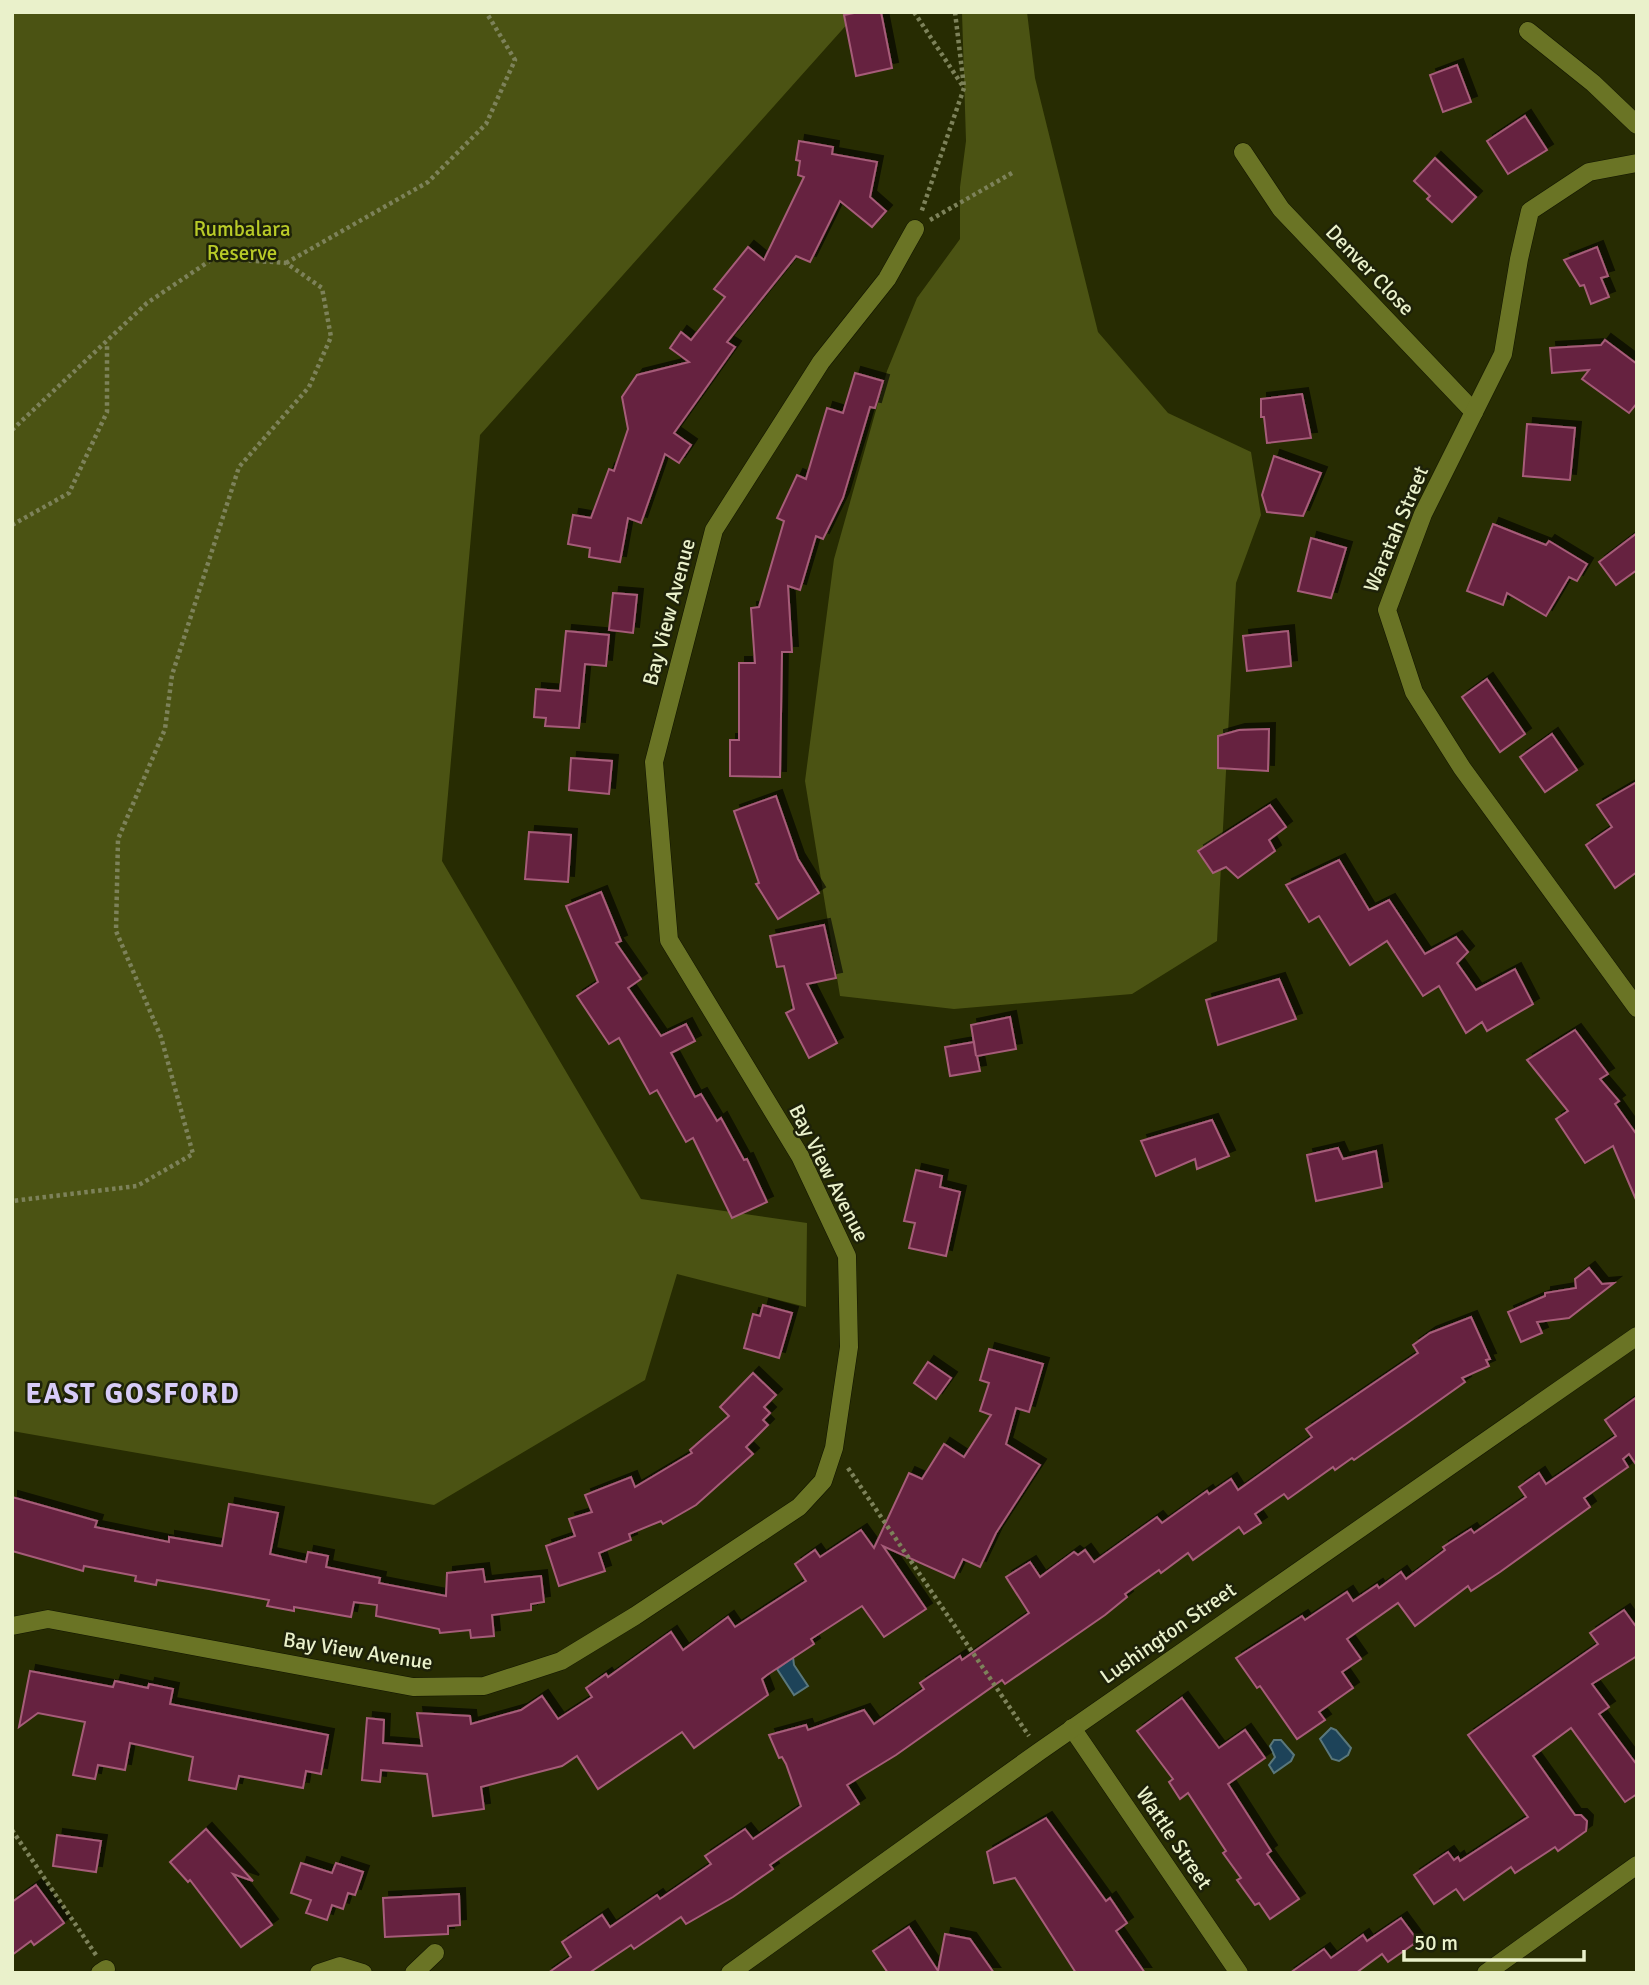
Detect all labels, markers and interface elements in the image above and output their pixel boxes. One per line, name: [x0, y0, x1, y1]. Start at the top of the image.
park label: Rumbalara Reserve: [193, 216, 291, 266]
street label: Denver Close: [1320, 219, 1420, 321]
street label: Waratah Street: [1358, 462, 1434, 596]
street label: Bay View Avenue: [637, 536, 701, 688]
street label: Bay View Avenue: [783, 1100, 875, 1246]
district label: EAST GOSFORD: [25, 1377, 241, 1411]
street label: Lushington Street: [1095, 1577, 1241, 1689]
street label: Bay View Avenue: [281, 1626, 435, 1676]
street label: Wattle Street: [1130, 1782, 1218, 1894]
scale bar: [1404, 1918, 1584, 1962]
text: 50 m: [1414, 1930, 1458, 1956]

